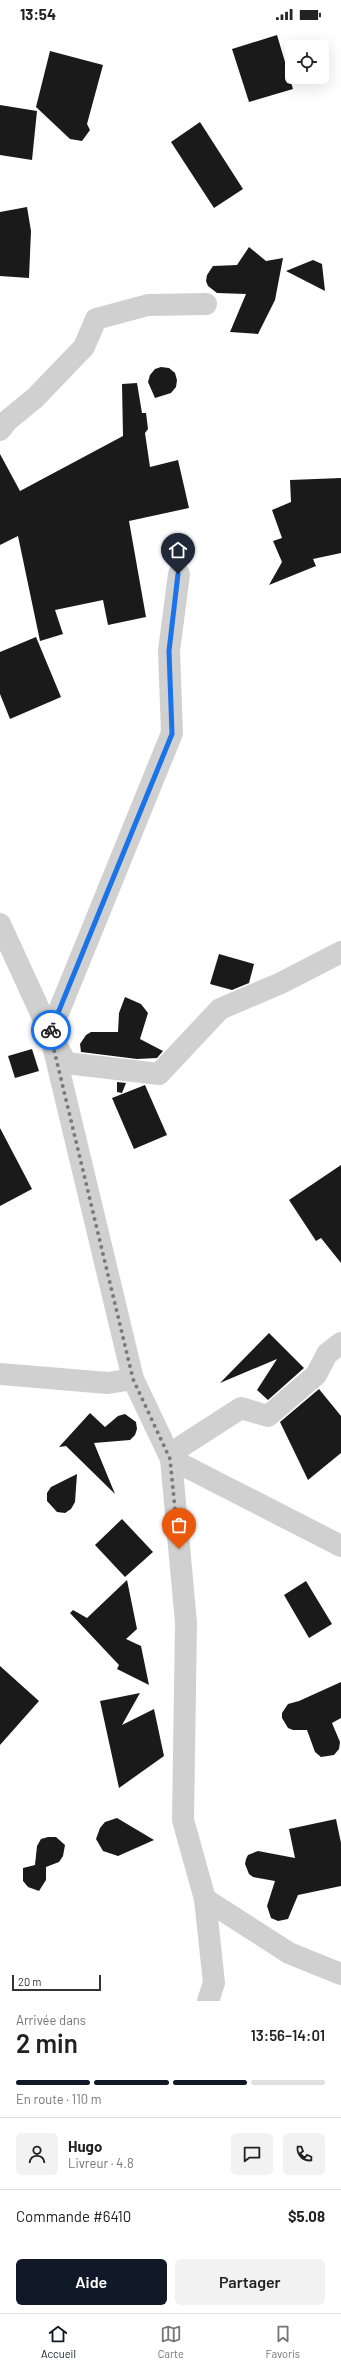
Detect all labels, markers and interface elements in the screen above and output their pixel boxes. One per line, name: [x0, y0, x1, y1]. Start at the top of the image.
text: 13:54: [20, 5, 56, 23]
map controls: [285, 40, 329, 84]
button: locate: [285, 40, 329, 84]
pin: [161, 533, 195, 574]
icon: home: [167, 539, 189, 561]
courier: [31, 1010, 71, 1050]
icon: bike: [40, 1019, 62, 1041]
pin: [162, 1508, 196, 1549]
icon: bag: [168, 1514, 190, 1536]
scale bar: [12, 1973, 101, 1992]
text: 20 m: [18, 1975, 41, 1988]
text: Arrivée dans: [16, 2012, 86, 2028]
text: 13:56–14:01: [251, 2026, 325, 2044]
text: 2 min: [16, 2027, 78, 2058]
text: En route · 110 m: [16, 2091, 101, 2107]
button: person: [16, 2133, 58, 2175]
button: chat: [231, 2133, 273, 2175]
button: phone: [283, 2133, 325, 2175]
text: Hugo: [68, 2137, 102, 2155]
text: Livreur · 4.8: [68, 2155, 134, 2171]
text: Commande #6410: [16, 2207, 131, 2225]
text: $5.08: [288, 2207, 325, 2225]
button: Aide: [16, 2259, 167, 2305]
button: Partager: [175, 2259, 325, 2305]
tab: Accueil: [41, 2323, 76, 2360]
tab: Carte: [158, 2323, 184, 2360]
tab: Favoris: [266, 2323, 300, 2360]

